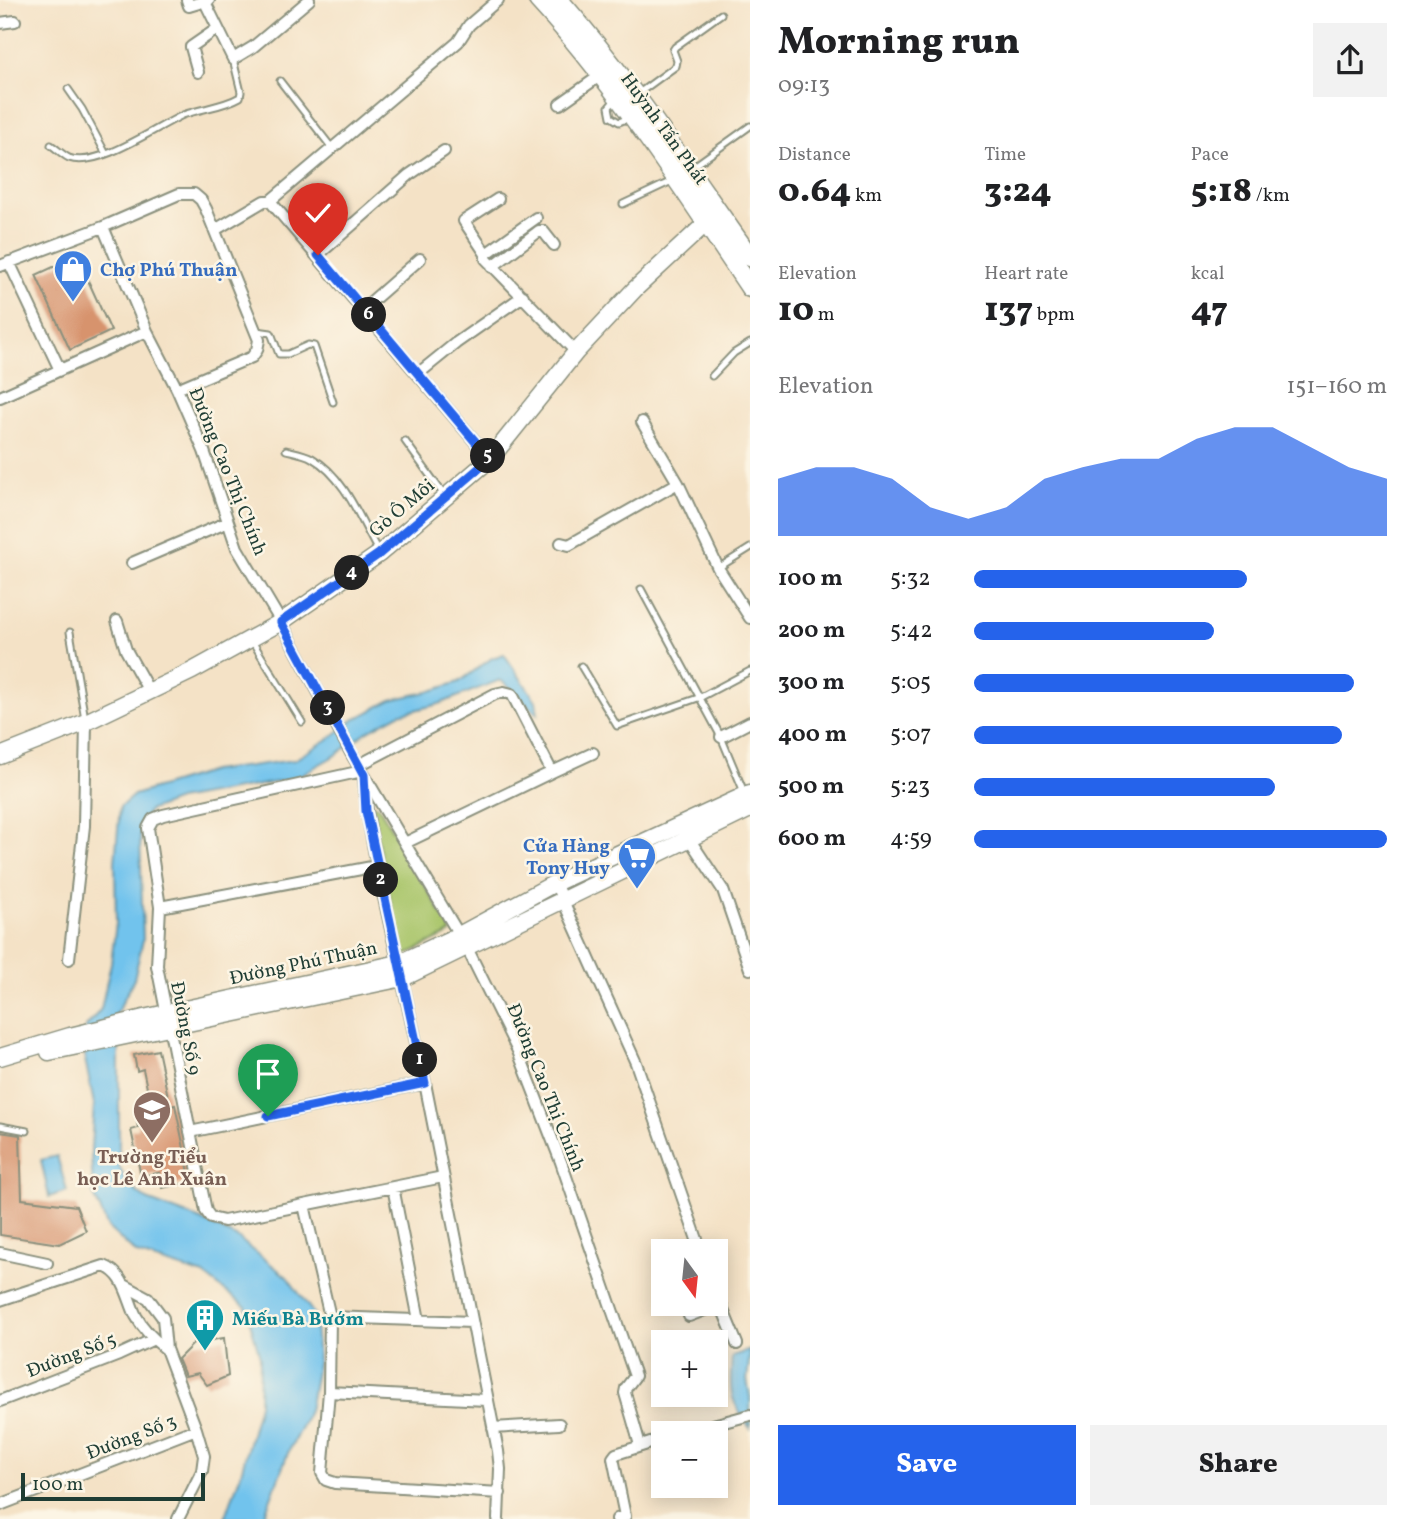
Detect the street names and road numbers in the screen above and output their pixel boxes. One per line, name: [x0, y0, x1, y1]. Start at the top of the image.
street label: Huỳnh Tấn Phát: [614, 68, 713, 191]
street label: Đường Cao Thị Chính: [181, 384, 273, 560]
street label: Gò Ô Môi: [364, 473, 441, 544]
street label: Đường Phú Thuận: [227, 936, 380, 992]
street label: Đường Số 9: [163, 979, 207, 1077]
street label: Đường Cao Thị Chính: [499, 1000, 591, 1176]
street label: Đường Số 5: [23, 1327, 120, 1385]
street label: Đường Số 3: [83, 1409, 181, 1467]

